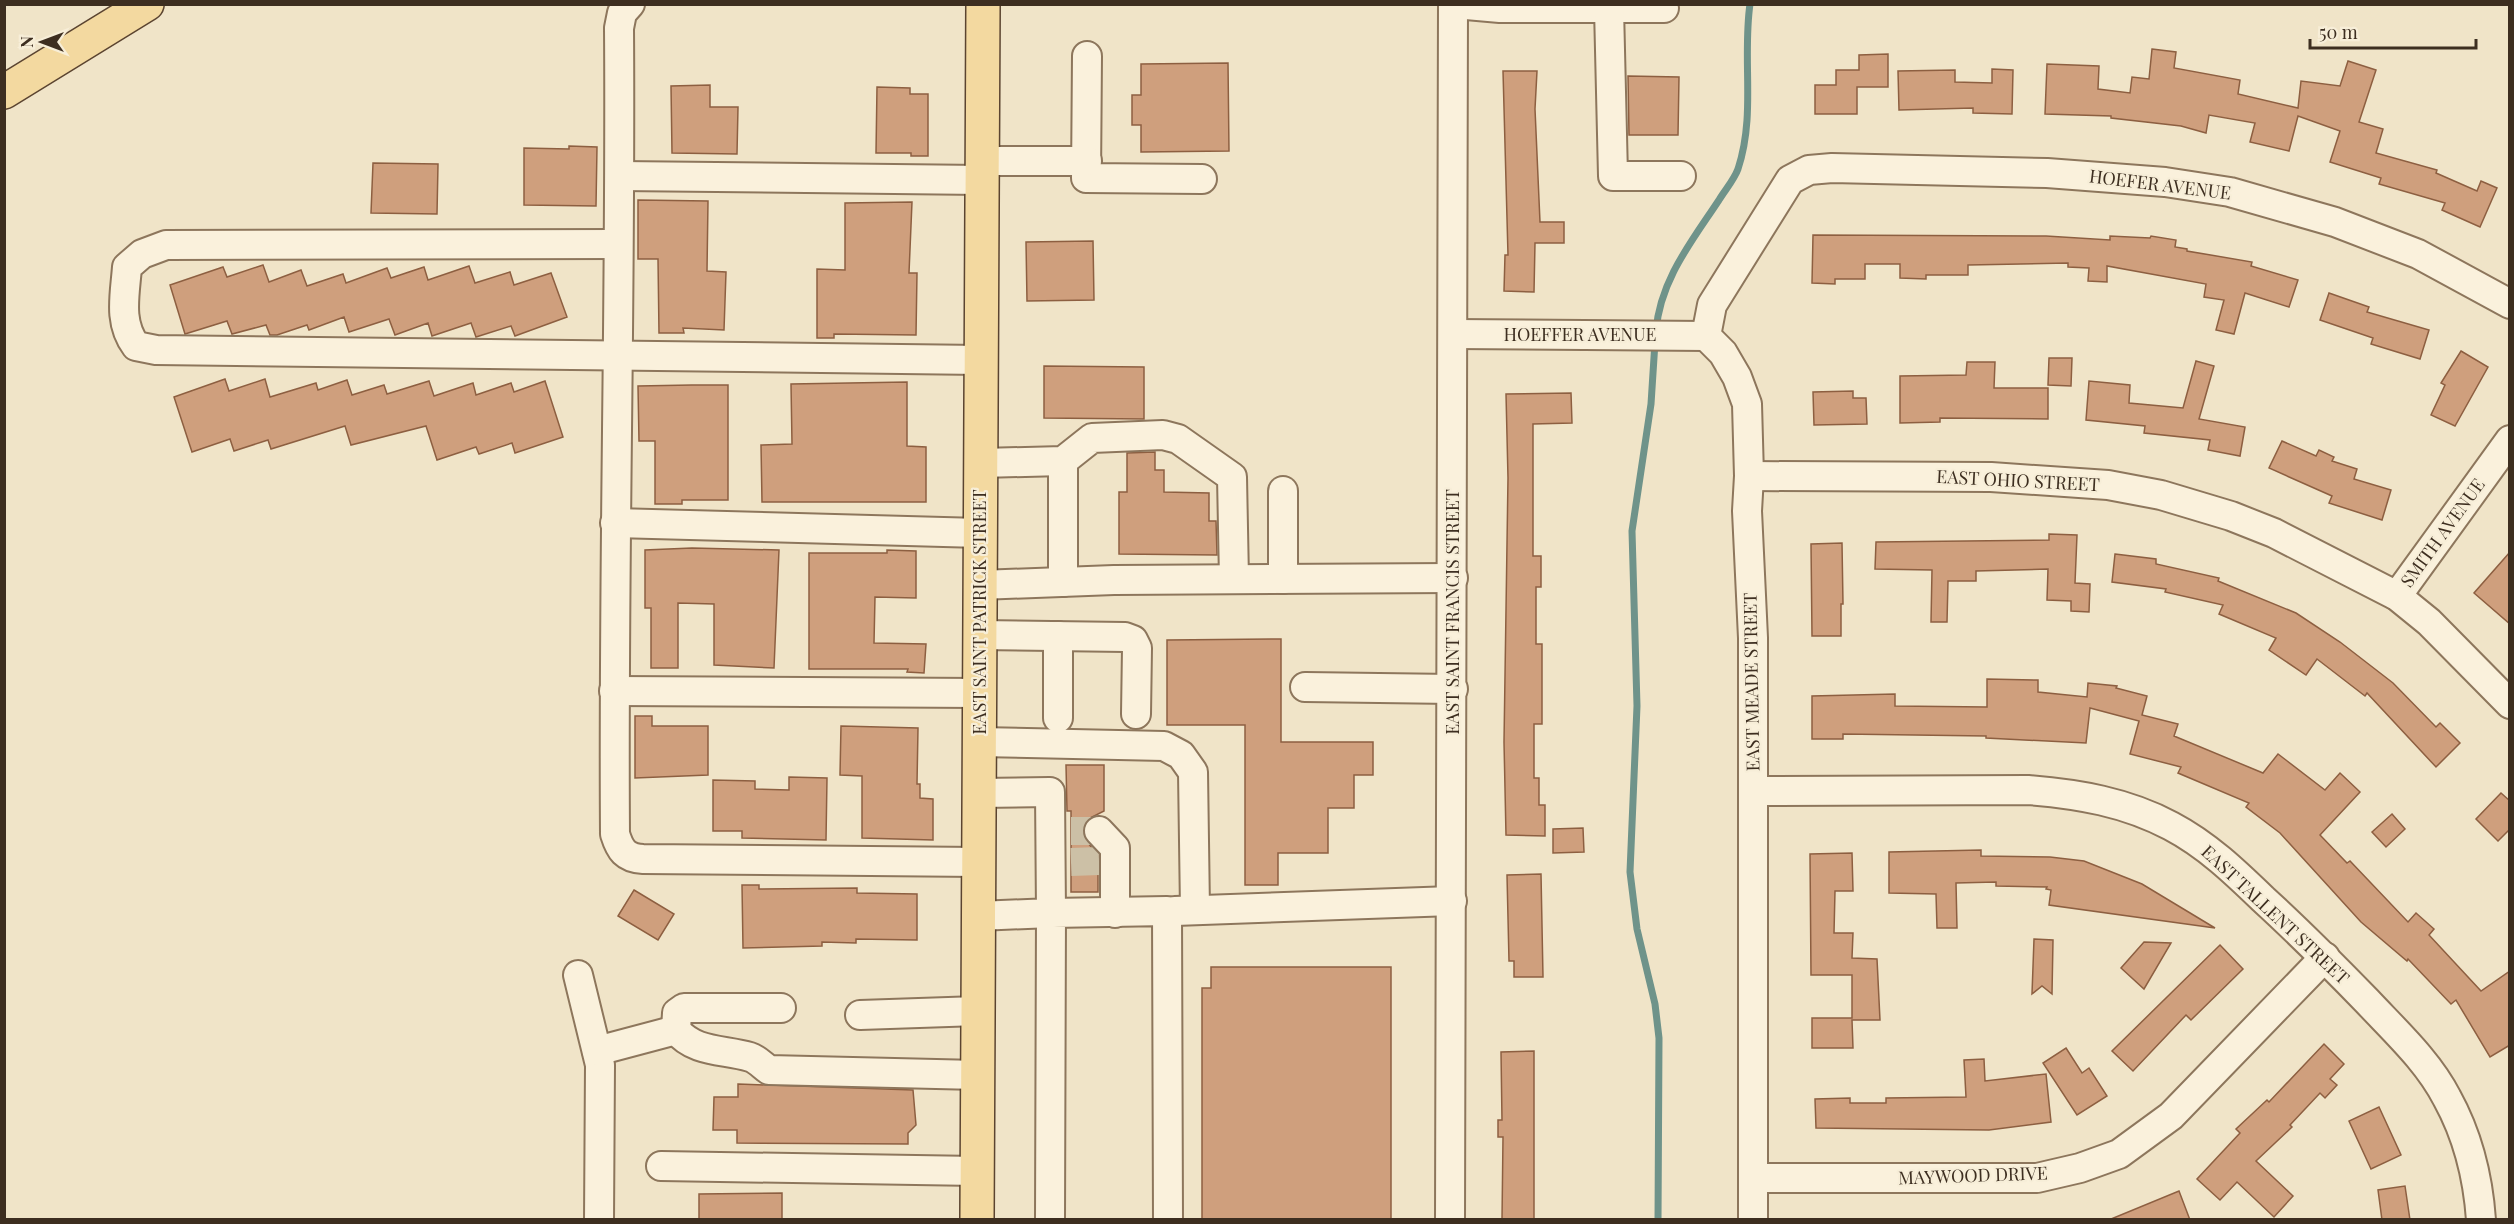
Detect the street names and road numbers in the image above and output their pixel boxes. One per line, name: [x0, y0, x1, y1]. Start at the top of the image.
street label: HOEFER AVENUE: [2088, 163, 2233, 205]
street label: HOEFFER AVENUE: [1503, 322, 1657, 346]
street label: EAST OHIO STREET: [1936, 464, 2100, 496]
street label: SMITH AVENUE: [2395, 473, 2490, 592]
street label: EAST SAINT PATRICK STREET: [967, 489, 991, 735]
street label: EAST SAINT FRANCIS STREET: [1440, 489, 1464, 735]
street label: EAST MEADE STREET: [1737, 592, 1765, 772]
street label: EAST TALLENT STREET: [2197, 839, 2355, 989]
street label: MAYWOOD DRIVE: [1898, 1160, 2048, 1190]

